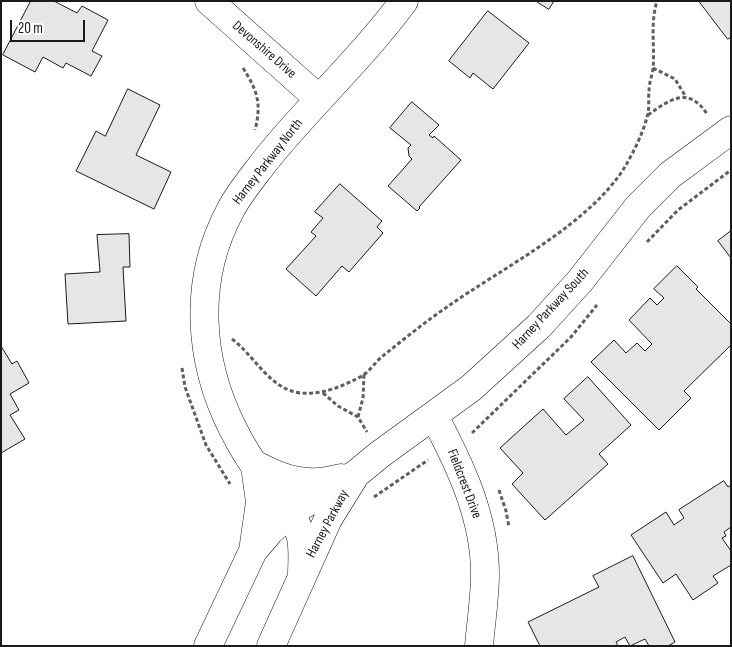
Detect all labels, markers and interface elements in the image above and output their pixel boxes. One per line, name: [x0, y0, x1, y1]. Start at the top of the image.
scale bar: [12, 10, 88, 42]
street label: Devonshire Drive: [229, 18, 299, 82]
text: 20 m: [18, 19, 43, 38]
street label: Harney Parkway North: [229, 116, 307, 208]
street label: Harney Parkway South: [509, 265, 593, 353]
street label: Fieldcrest Drive: [443, 447, 485, 521]
street label: Harney Parkway: [303, 487, 353, 561]

